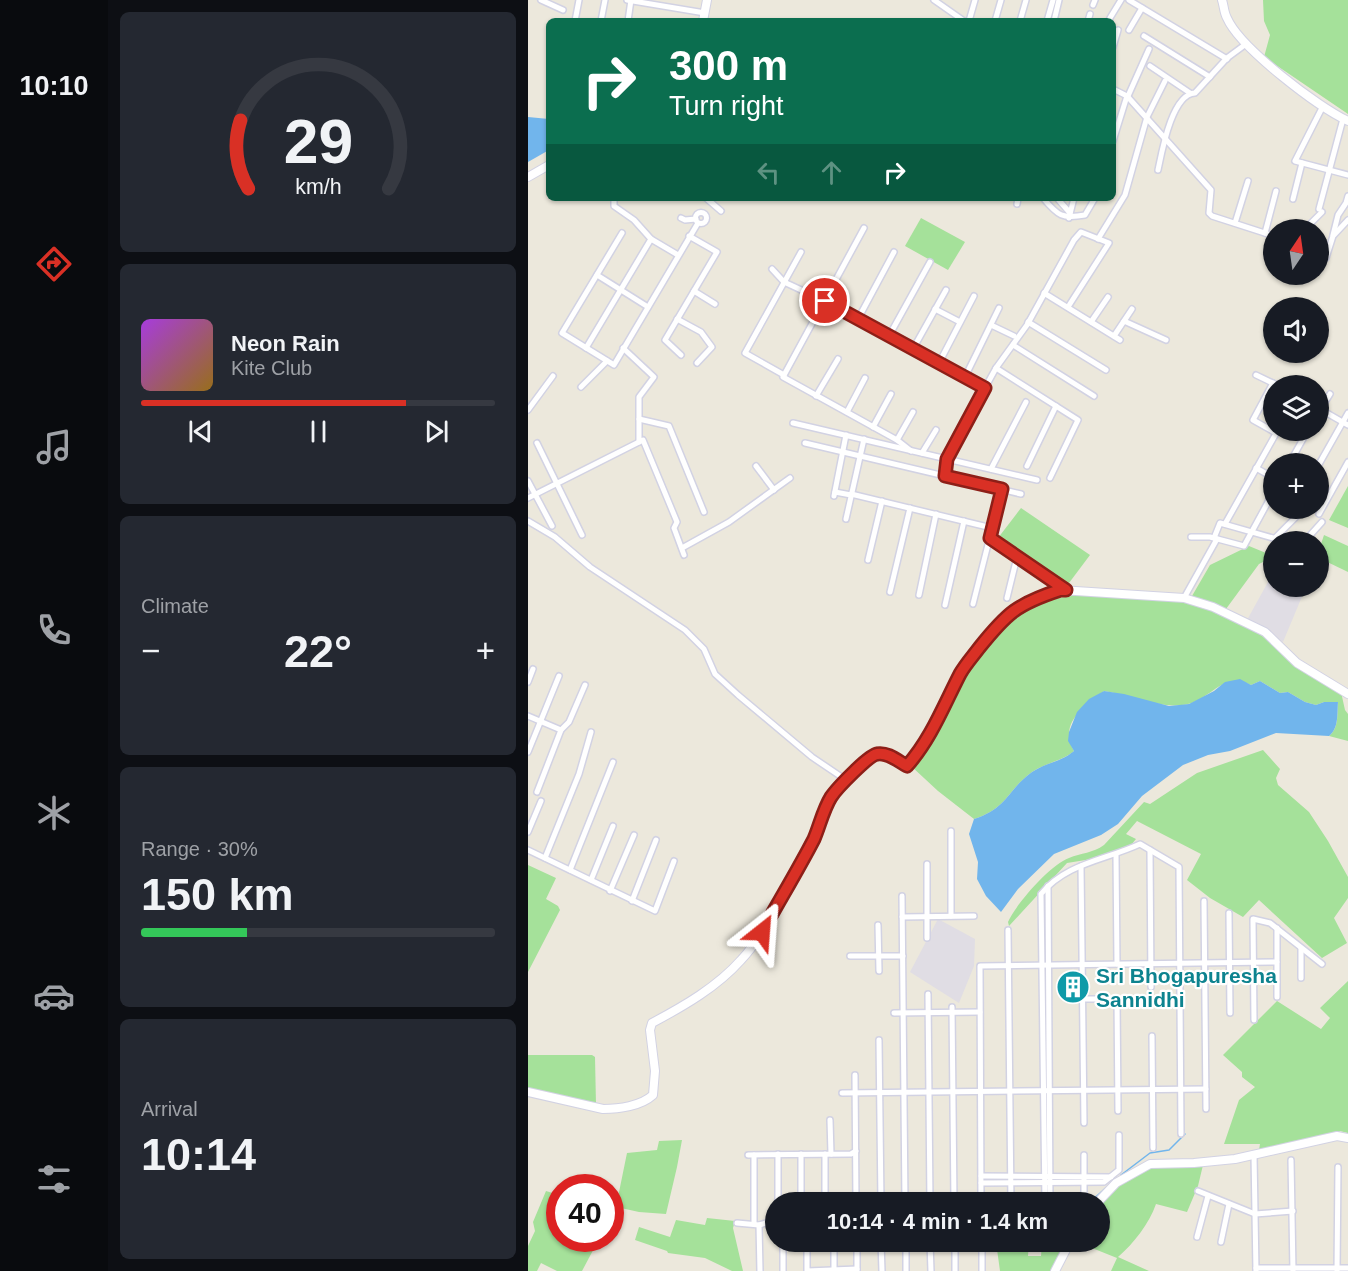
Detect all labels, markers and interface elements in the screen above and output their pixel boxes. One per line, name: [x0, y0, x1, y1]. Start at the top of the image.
icon: right: [570, 42, 648, 120]
text: 300 m: [669, 42, 788, 89]
text: 10:10: [19, 71, 89, 101]
text: Turn right: [669, 91, 784, 121]
text: 29: [283, 107, 353, 176]
icon: left: [752, 156, 785, 189]
icon: ahead: [815, 156, 848, 189]
icon: right: [878, 156, 911, 189]
text: km/h: [295, 175, 341, 199]
north arrow: [1263, 219, 1329, 285]
map controls: [1263, 219, 1329, 597]
icon: directions: [33, 243, 75, 285]
pin: [799, 275, 850, 326]
icon: arrive: [808, 284, 841, 317]
button: sound: [1263, 297, 1329, 363]
text: Neon Rain: [231, 331, 340, 356]
text: Kite Club: [231, 357, 312, 379]
button: layers: [1263, 375, 1329, 441]
icon: previous: [184, 415, 217, 448]
icon: pause: [302, 415, 335, 448]
icon: next: [420, 415, 453, 448]
icon: music: [33, 426, 75, 468]
button: +: [1263, 453, 1329, 519]
button: −: [1263, 531, 1329, 597]
text: Climate: [141, 595, 209, 617]
icon: phone: [33, 609, 75, 651]
text: 22°: [284, 626, 352, 677]
text: −: [141, 632, 160, 669]
text: +: [476, 632, 495, 669]
icon: climate: [33, 792, 75, 834]
text: Range · 30%: [141, 838, 258, 860]
text: 150 km: [141, 869, 294, 920]
position arrow: [730, 900, 794, 964]
place label: Sri Bhogapuresha Sannidhi: [1096, 964, 1277, 1011]
building icon: Sri Bhogapuresha Sannidhi: [1055, 969, 1091, 1005]
icon: car: [33, 975, 75, 1017]
text: Arrival: [141, 1098, 198, 1120]
text: 10:14: [141, 1129, 256, 1180]
icon: filters: [33, 1158, 75, 1200]
speed limit sign: 40: [546, 1174, 624, 1252]
text: 10:14 · 4 min · 1.4 km: [827, 1209, 1048, 1234]

